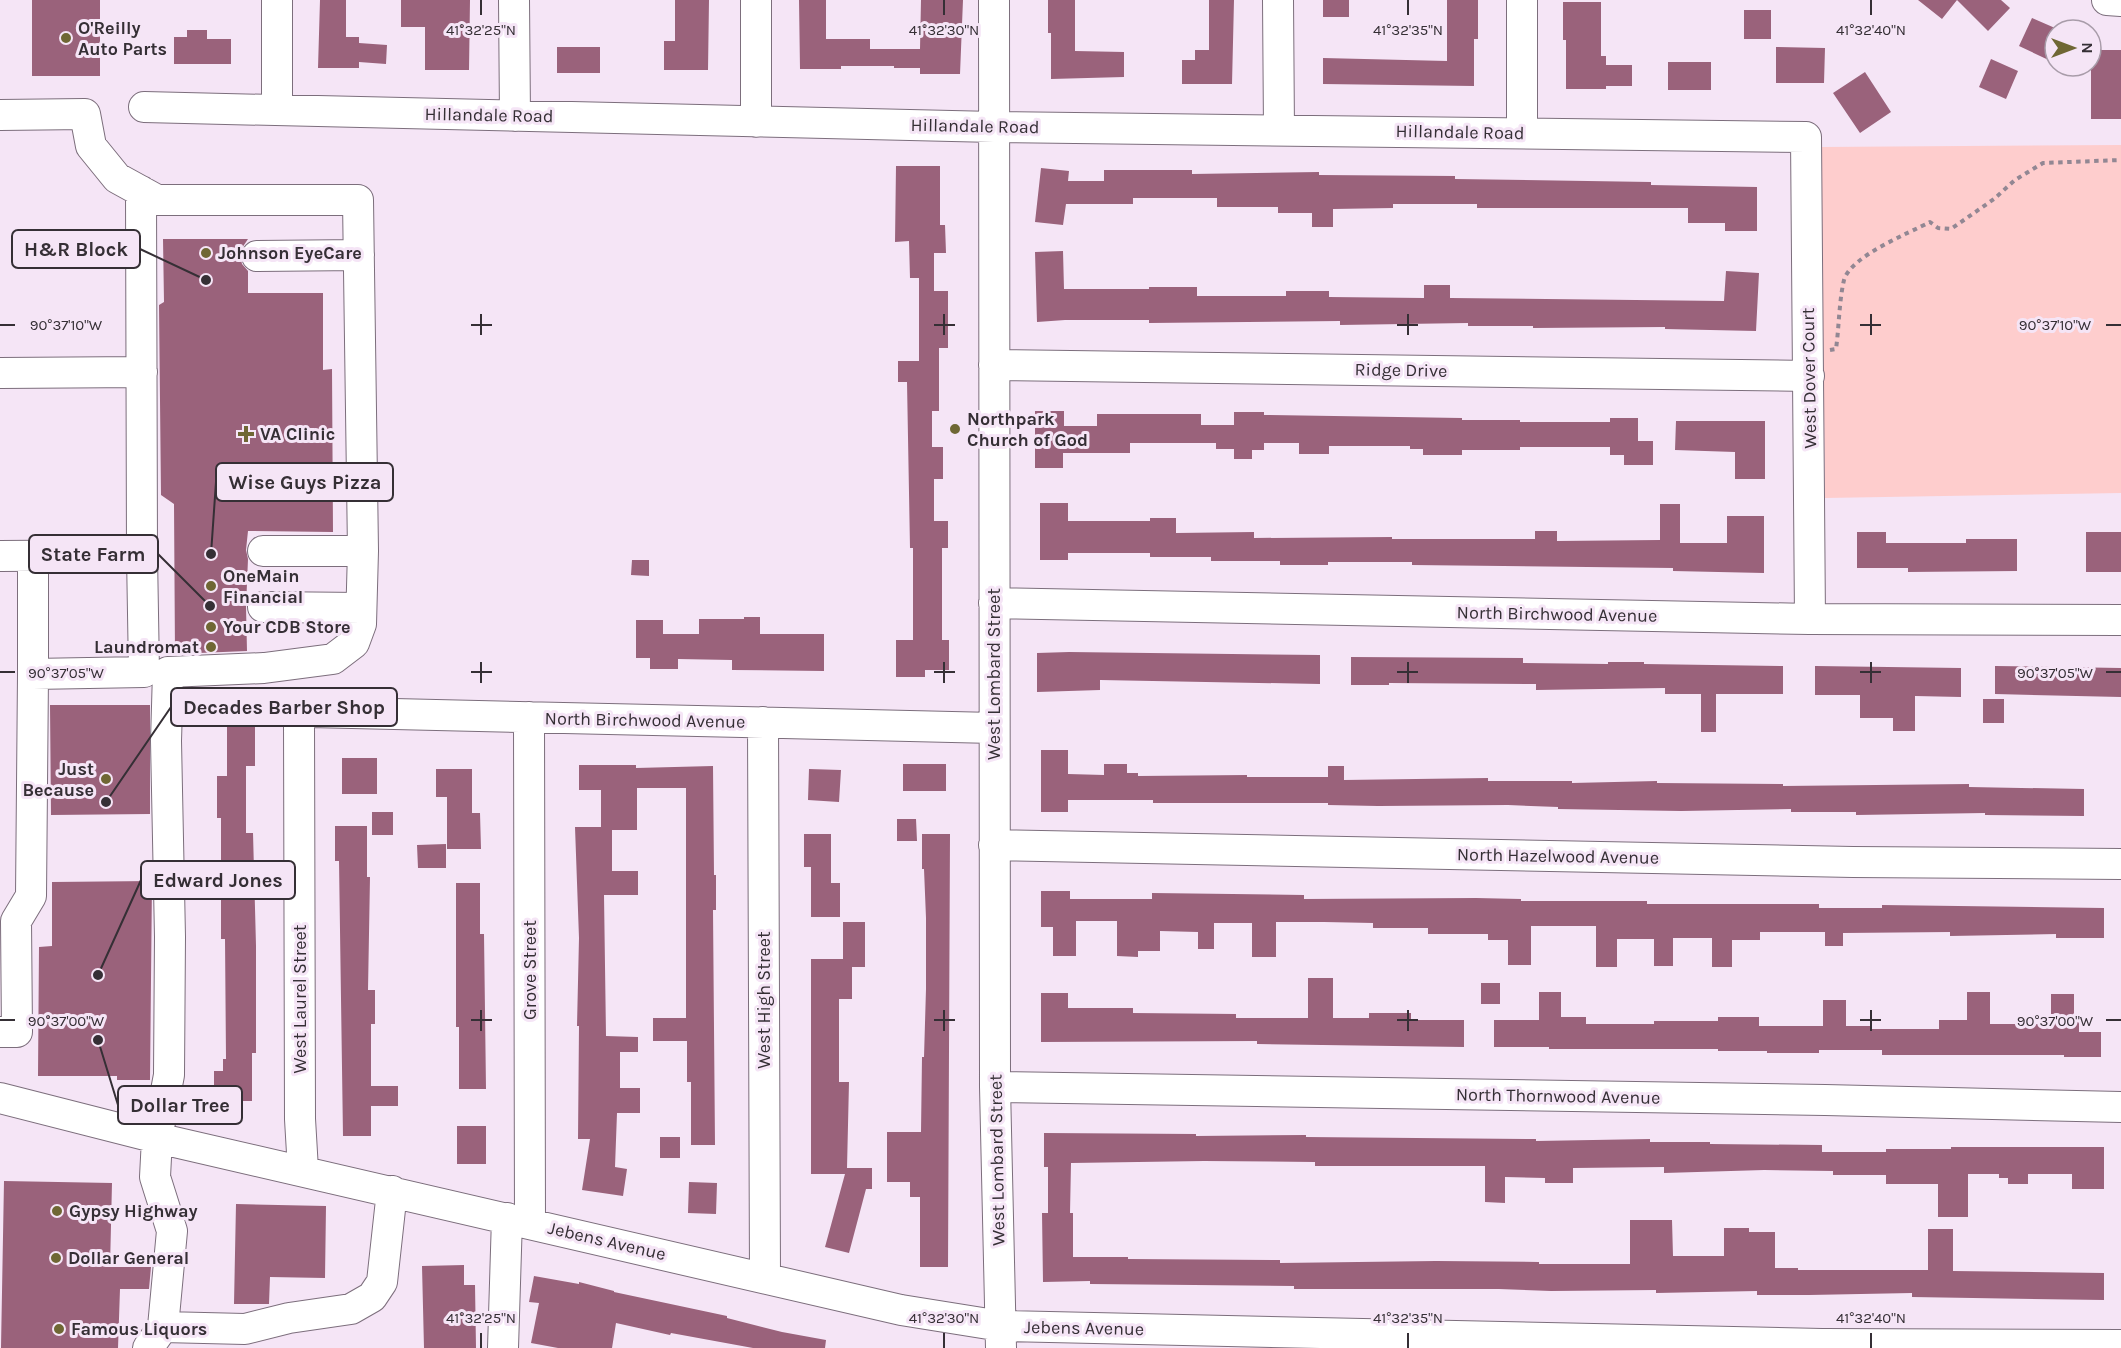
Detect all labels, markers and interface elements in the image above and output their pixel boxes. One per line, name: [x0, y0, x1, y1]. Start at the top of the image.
place label: O'Reilly Auto Parts: [78, 17, 167, 60]
north arrow: [2043, 18, 2103, 78]
text: 41°32'25"N: [446, 21, 516, 39]
text: 41°32'30"N: [909, 21, 979, 39]
text: 41°32'35"N: [1373, 21, 1443, 39]
text: 41°32'40"N: [1836, 21, 1906, 39]
marker: O'Reilly Auto Parts: [59, 31, 73, 45]
text: N: [2078, 42, 2097, 54]
street label: Hillandale Road: [424, 103, 554, 127]
street label: Hillandale Road: [910, 114, 1040, 138]
street label: Hillandale Road: [1395, 120, 1525, 144]
callout: H&R Block: [12, 230, 140, 268]
text: H&R Block: [24, 238, 128, 261]
place label: Johnson EyeCare: [218, 242, 362, 264]
marker: Johnson EyeCare: [199, 246, 213, 260]
street label: West Dover Court: [1797, 307, 1821, 449]
text: 90°37'10"W: [30, 316, 103, 334]
text: 90°37'10"W: [2019, 316, 2092, 334]
street label: Ridge Drive: [1354, 358, 1448, 382]
place label: Northpark Church of God: [967, 408, 1088, 451]
marker: Northpark Church of God: [948, 422, 962, 436]
place label: VA Clinic: [260, 423, 335, 445]
marker: VA Clinic: [237, 425, 255, 443]
callout: Wise Guys Pizza: [216, 463, 393, 501]
text: Wise Guys Pizza: [228, 471, 382, 494]
callout: State Farm: [29, 535, 158, 573]
text: State Farm: [41, 543, 145, 566]
place label: OneMain Financial: [223, 565, 303, 608]
marker: OneMain Financial: [204, 579, 218, 593]
street label: West Lombard Street: [983, 588, 1005, 760]
street label: North Birchwood Avenue: [1456, 601, 1658, 627]
place label: Your CDB Store: [223, 616, 351, 638]
marker: Your CDB Store: [204, 620, 218, 634]
place label: Laundromat: [94, 636, 199, 658]
marker: Laundromat: [204, 640, 218, 654]
text: 90°37'05"W: [28, 664, 105, 682]
text: 90°37'05"W: [2017, 664, 2094, 682]
callout: Decades Barber Shop: [171, 688, 397, 726]
text: Decades Barber Shop: [183, 696, 385, 719]
street label: North Birchwood Avenue: [544, 707, 746, 733]
place label: Just Because: [22, 758, 94, 801]
marker: Just Because: [99, 772, 113, 786]
street label: North Hazelwood Avenue: [1457, 843, 1659, 869]
callout: Edward Jones: [141, 861, 295, 899]
text: Edward Jones: [153, 869, 283, 892]
street label: Grove Street: [519, 920, 541, 1020]
street label: West Laurel Street: [289, 924, 311, 1073]
street label: West High Street: [753, 931, 775, 1069]
text: 90°37'00"W: [28, 1012, 105, 1030]
text: 90°37'00"W: [2017, 1012, 2094, 1030]
street label: West Lombard Street: [984, 1074, 1009, 1246]
street label: North Thornwood Avenue: [1456, 1083, 1660, 1109]
callout: Dollar Tree: [118, 1086, 242, 1124]
text: Dollar Tree: [130, 1094, 230, 1117]
place label: Gypsy Highway: [69, 1200, 198, 1222]
marker: Gypsy Highway: [50, 1204, 64, 1218]
street label: Jebens Avenue: [546, 1217, 668, 1265]
place label: Dollar General: [68, 1247, 189, 1269]
marker: Dollar General: [49, 1251, 63, 1265]
text: 41°32'25"N: [446, 1309, 516, 1327]
text: 41°32'30"N: [909, 1309, 979, 1327]
text: 41°32'35"N: [1373, 1309, 1443, 1327]
text: 41°32'40"N: [1836, 1309, 1906, 1327]
street label: Jebens Avenue: [1024, 1316, 1144, 1340]
place label: Famous Liquors: [71, 1318, 207, 1340]
marker: Famous Liquors: [52, 1322, 66, 1336]

